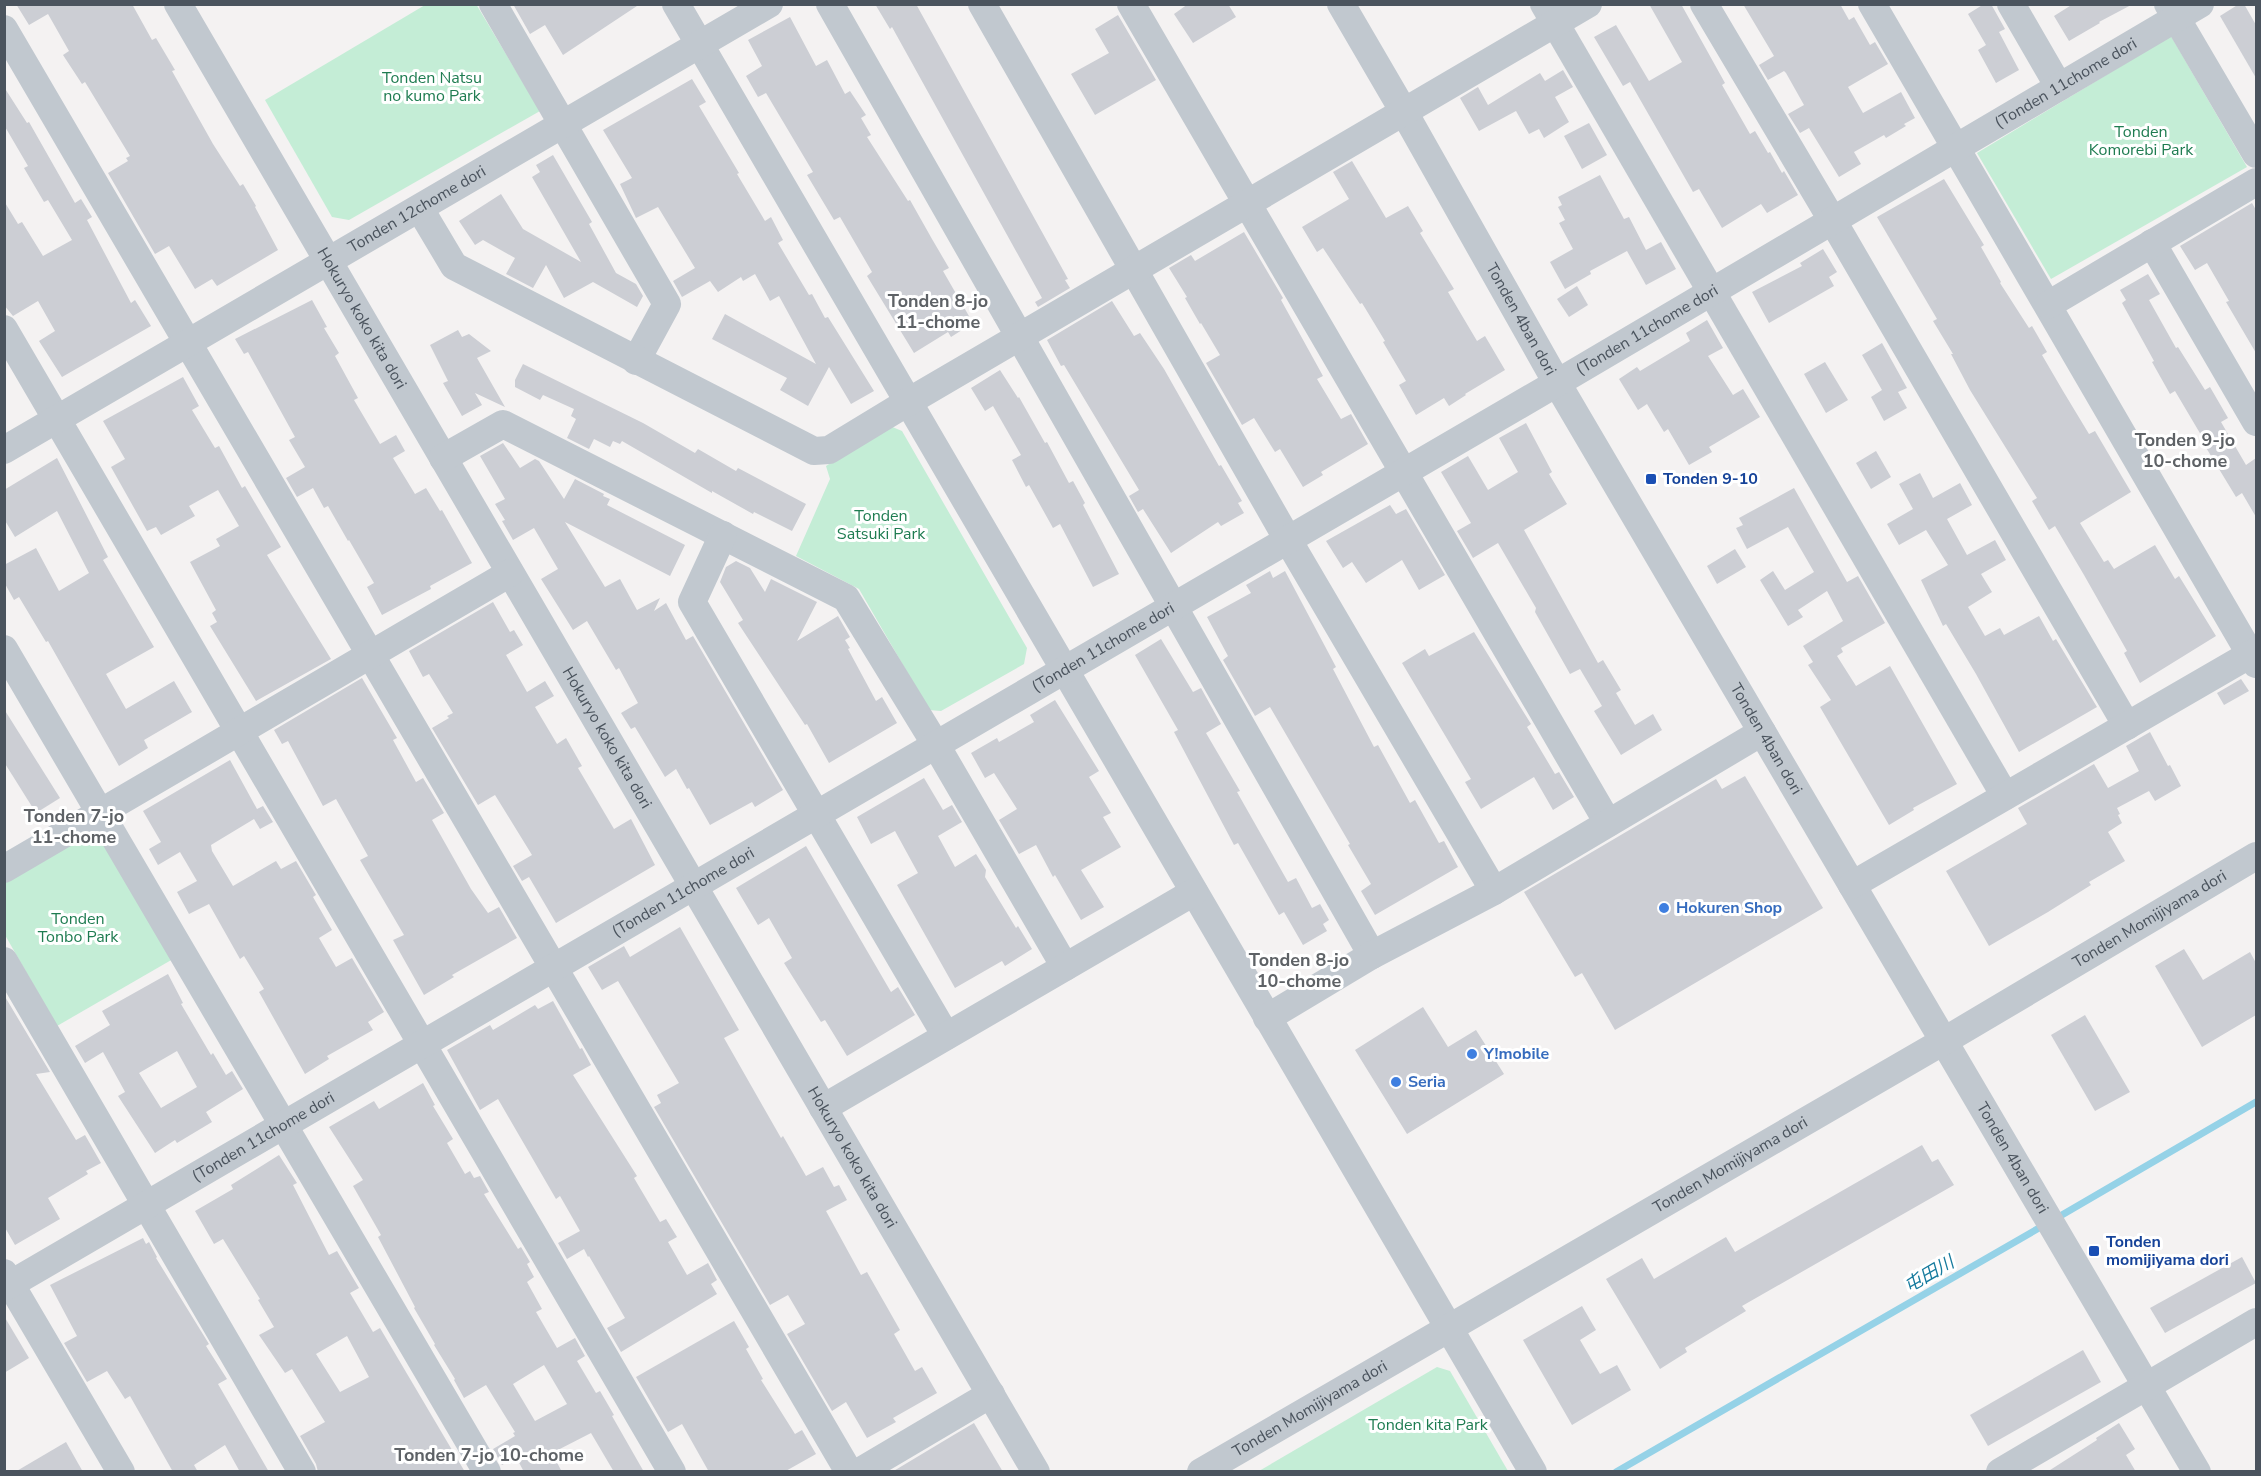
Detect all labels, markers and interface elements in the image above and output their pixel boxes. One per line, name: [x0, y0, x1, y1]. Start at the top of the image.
street label: (Tonden 11chome dori: [1990, 33, 2141, 134]
park label: Tonden Natsu no kumo Park: [382, 67, 482, 107]
park label: Tonden Komorebi Park: [2089, 121, 2194, 161]
street label: Tonden 12chome dori: [344, 160, 490, 258]
street label: Hokuryo koko kita dori: [312, 243, 412, 393]
street label: Tonden 4ban dori: [1480, 259, 1561, 379]
street label: (Tonden 11chome dori: [1572, 279, 1722, 380]
district label: Tonden 8-jo 11-chome: [888, 289, 988, 334]
district label: Tonden 9-jo 10-chome: [2135, 428, 2235, 473]
place label: Tonden 9-10: [1663, 468, 1758, 490]
marker: Tonden 9-10: [1644, 472, 1658, 486]
park label: Tonden Satsuki Park: [837, 505, 926, 545]
street label: (Tonden 11chome dori: [1028, 597, 1178, 698]
street label: Hokuryo koko kita dori: [557, 663, 657, 813]
street label: Tonden 4ban dori: [1725, 679, 1807, 799]
district label: Tonden 7-jo 11-chome: [24, 804, 124, 849]
street label: (Tonden 11chome dori: [608, 842, 759, 943]
street label: Tonden Momijiyama dori: [2068, 865, 2231, 973]
place label: Hokuren Shop: [1676, 897, 1782, 919]
marker: Hokuren Shop: [1657, 901, 1671, 915]
park label: Tonden Tonbo Park: [38, 908, 119, 948]
district label: Tonden 8-jo 10-chome: [1249, 948, 1349, 993]
place label: Y!mobile: [1483, 1043, 1549, 1065]
marker: Y!mobile: [1465, 1047, 1479, 1061]
place label: Seria: [1408, 1071, 1446, 1093]
marker: Seria: [1389, 1075, 1403, 1089]
street label: Hokuryo koko kita dori: [802, 1083, 902, 1232]
street label: (Tonden 11chome dori: [188, 1087, 339, 1187]
street label: Tonden 4ban dori: [1971, 1098, 2054, 1218]
street label: Tonden Momijiyama dori: [1649, 1111, 1812, 1218]
place label: Tonden momijiyama dori: [2106, 1231, 2229, 1271]
marker: Tonden momijiyama dori: [2087, 1244, 2101, 1258]
water label: 屯田川: [1900, 1249, 1960, 1298]
street label: Tonden Momijiyama dori: [1229, 1355, 1391, 1462]
park label: Tonden kita Park: [1368, 1414, 1489, 1436]
district label: Tonden 7-jo 10-chome: [394, 1443, 584, 1467]

